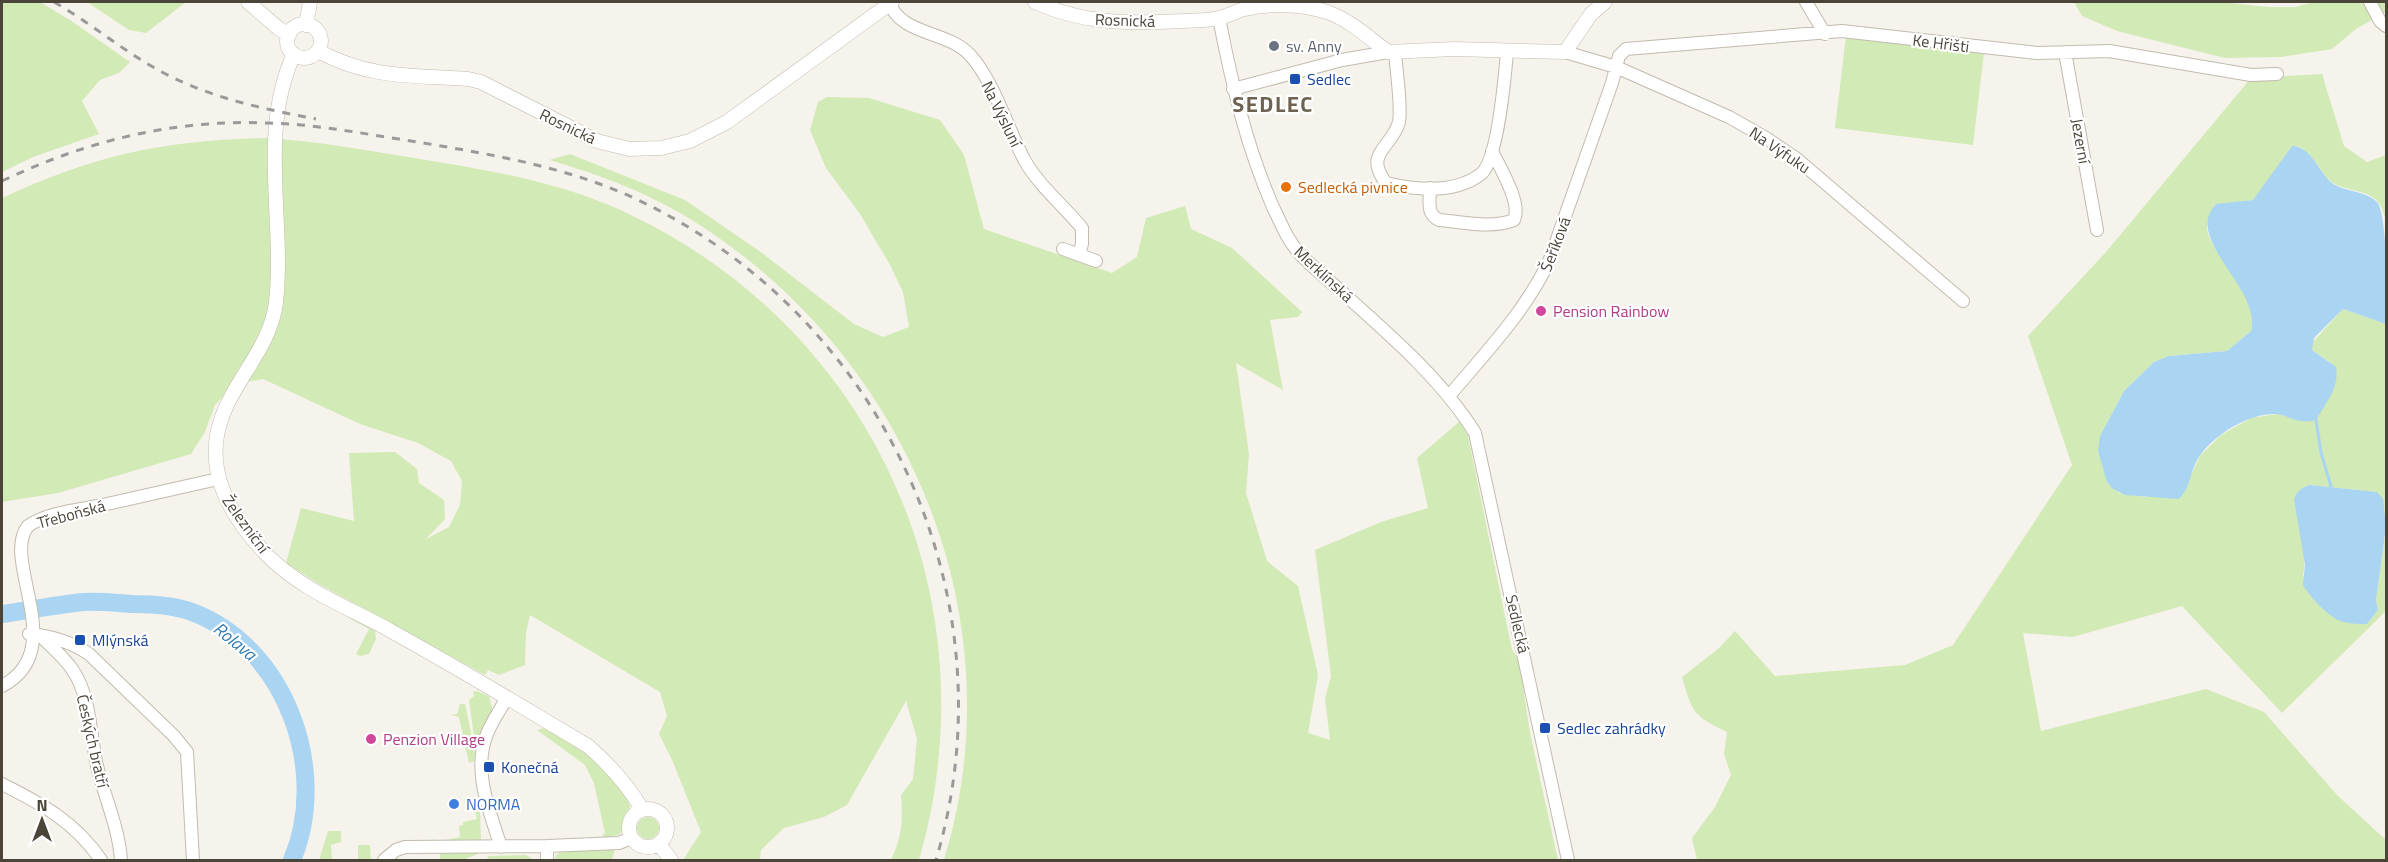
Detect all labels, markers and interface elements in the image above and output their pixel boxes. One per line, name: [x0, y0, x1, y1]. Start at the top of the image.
street label: Rosnická: [1094, 7, 1156, 33]
street label: Ke Hřišti: [1911, 28, 1971, 58]
place label: sv. Anny: [1286, 34, 1342, 58]
marker: sv. Anny: [1267, 39, 1281, 53]
place label: Sedlec: [1307, 67, 1351, 91]
marker: Sedlec: [1288, 72, 1302, 86]
street label: Na Výsluní: [976, 77, 1029, 152]
district label: SEDLEC: [1232, 87, 1314, 121]
street label: Rosnická: [536, 102, 600, 150]
street label: Jezerní: [2065, 116, 2097, 167]
street label: Na Výfuku: [1745, 121, 1815, 179]
place label: Sedlecká pivnice: [1298, 175, 1408, 199]
marker: Sedlecká pivnice: [1279, 180, 1293, 194]
street label: Šeříková: [1534, 213, 1576, 275]
street label: Merklínská: [1289, 240, 1359, 308]
place label: Pension Rainbow: [1553, 299, 1670, 323]
marker: Pension Rainbow: [1534, 304, 1548, 318]
street label: Železniční: [217, 490, 276, 559]
street label: Třeboňská: [34, 493, 108, 535]
street label: Sedlecká: [1500, 592, 1536, 656]
water label: Rolava: [208, 615, 263, 667]
place label: Mlýnská: [92, 628, 149, 652]
marker: Mlýnská: [73, 633, 87, 647]
street label: Českých bratří: [71, 692, 116, 791]
place label: Sedlec zahrádky: [1557, 716, 1666, 740]
marker: Sedlec zahrádky: [1538, 721, 1552, 735]
place label: Penzion Village: [383, 727, 485, 751]
marker: Penzion Village: [364, 732, 378, 746]
place label: Konečná: [501, 755, 559, 779]
marker: Konečná: [482, 760, 496, 774]
north arrow: [12, 790, 72, 850]
place label: NORMA: [466, 792, 521, 816]
text: N: [36, 793, 48, 817]
marker: NORMA: [447, 797, 461, 811]

